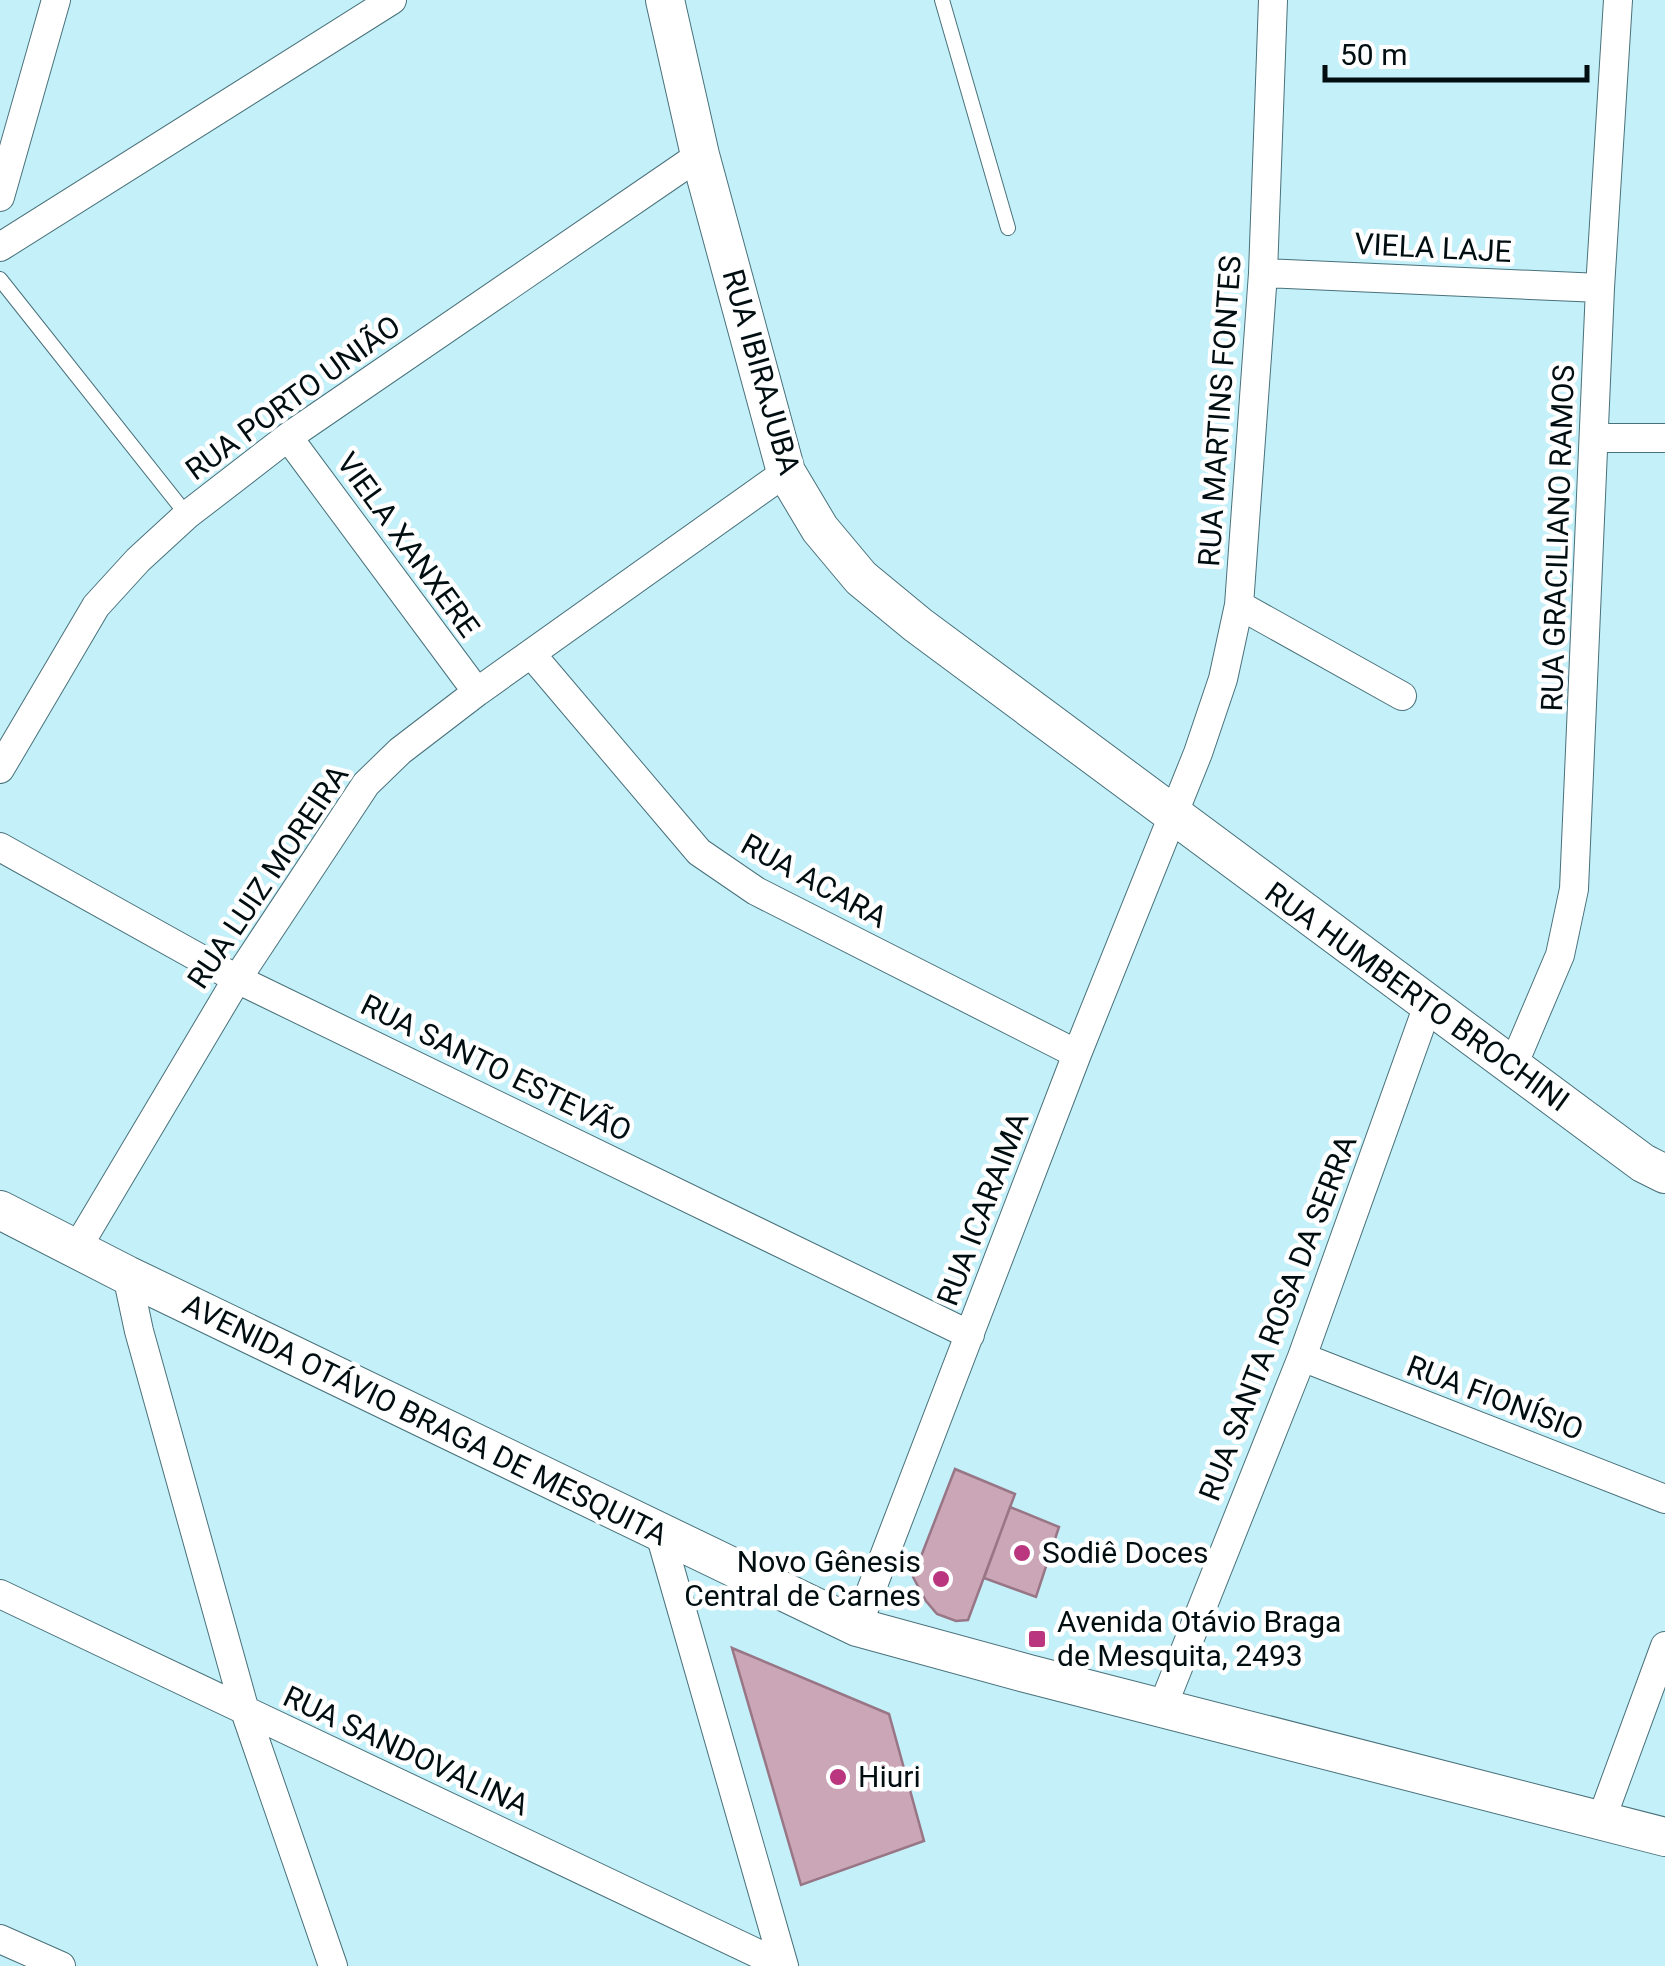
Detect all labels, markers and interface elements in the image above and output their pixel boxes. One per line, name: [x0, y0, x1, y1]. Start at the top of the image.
scale bar: [1325, 20, 1588, 82]
text: 50 m: [1340, 37, 1407, 72]
street label: VIELA LAJE: [1354, 226, 1513, 269]
street label: RUA MARTINS FONTES: [1191, 254, 1248, 568]
street label: RUA IBIRAJUBA: [715, 265, 808, 479]
street label: RUA PORTO UNIÃO: [179, 308, 407, 487]
street label: RUA GRACILIANO RAMOS: [1534, 364, 1581, 712]
street label: VIELA XANXERE: [330, 446, 487, 644]
street label: RUA LUIZ MOREIRA: [180, 758, 355, 995]
street label: RUA ACARA: [735, 826, 894, 935]
street label: RUA HUMBERTO BROCHINI: [1259, 875, 1576, 1119]
street label: RUA SANTO ESTEVÃO: [355, 987, 637, 1148]
street label: RUA ICARAIMA: [930, 1107, 1036, 1310]
street label: RUA SANTA ROSA DA SERRA: [1192, 1130, 1364, 1505]
street label: AVENIDA OTÁVIO BRAGA DE MESQUITA: [177, 1287, 673, 1553]
street label: RUA FIONÍSIO: [1402, 1348, 1588, 1447]
place label: Sodiê Doces: [1042, 1535, 1208, 1570]
marker: Sodiê Doces: [1011, 1542, 1033, 1564]
place label: Novo Gênesis Central de Carnes: [684, 1544, 921, 1613]
marker: Novo Gênesis Central de Carnes: [930, 1568, 952, 1590]
place label: Avenida Otávio Braga de Mesquita, 2493: [1057, 1604, 1341, 1673]
marker: Avenida Otávio Braga de Mesquita, 2493: [1026, 1628, 1048, 1650]
street label: RUA SANDOVALINA: [278, 1678, 535, 1823]
place label: Hiuri: [858, 1759, 921, 1794]
marker: Hiuri: [827, 1766, 849, 1788]

